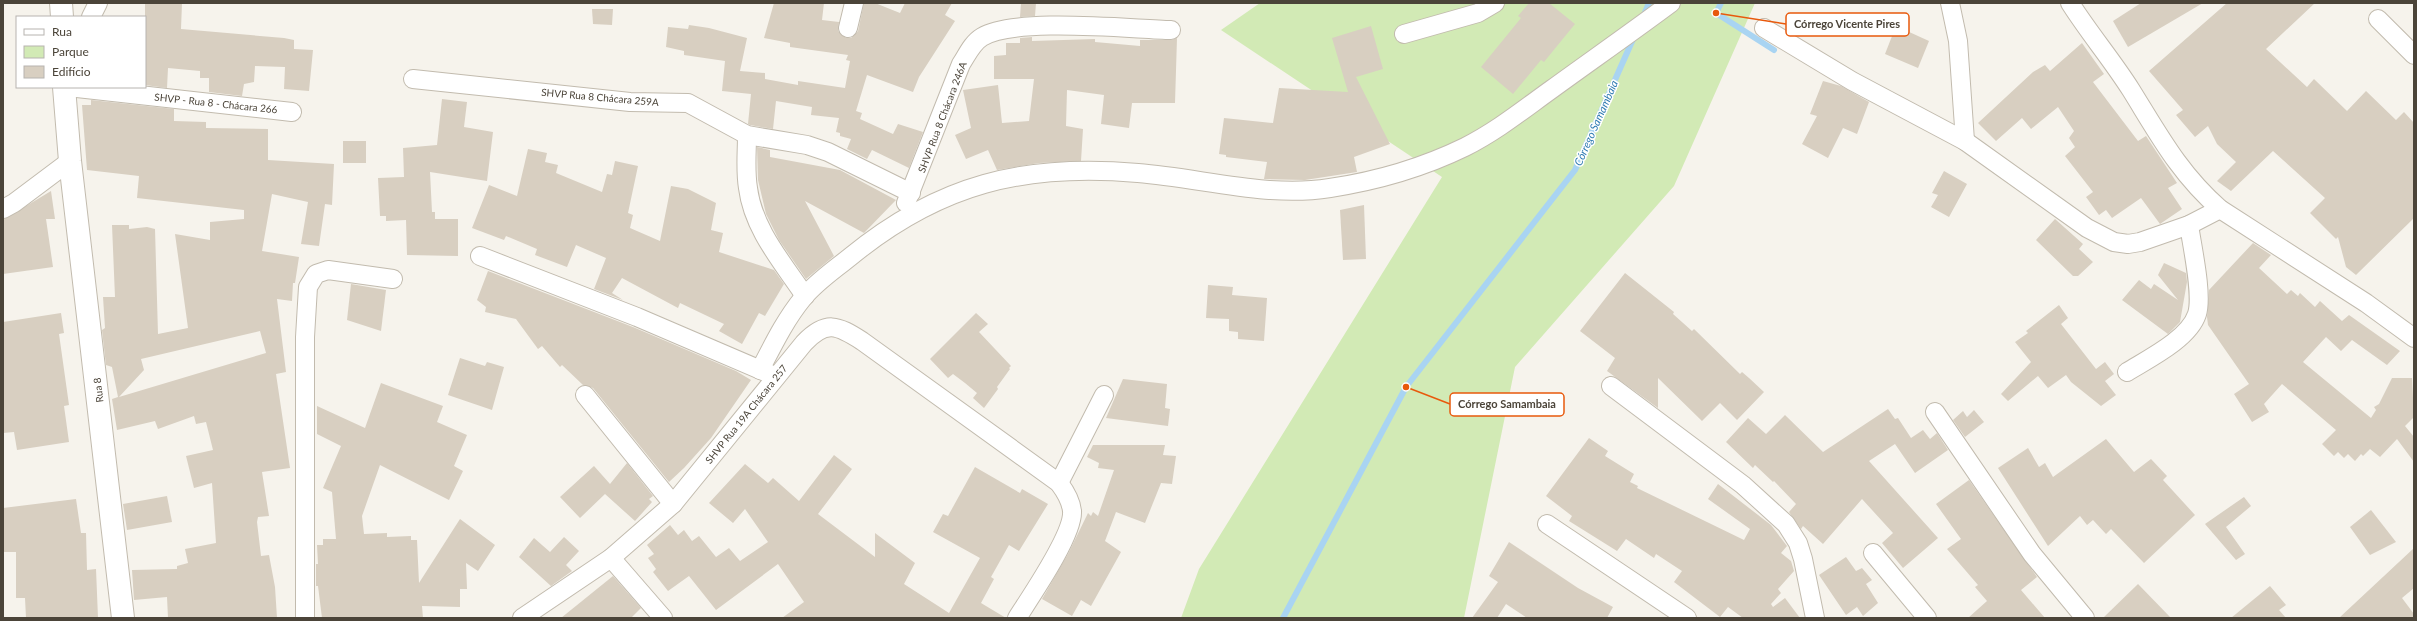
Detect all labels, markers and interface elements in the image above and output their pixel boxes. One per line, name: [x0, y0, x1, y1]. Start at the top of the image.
callout: Córrego Vicente Pires: [1786, 13, 1909, 36]
legend: [16, 16, 146, 88]
text: Córrego Vicente Pires: [1794, 17, 1900, 30]
text: Rua: [52, 24, 72, 39]
text: Parque: [52, 44, 89, 59]
street label: SHVP Rua 8 Chácara 246A: [915, 60, 969, 174]
text: Edifício: [52, 64, 91, 79]
water label: Córrego Samambaia: [1571, 78, 1620, 168]
street label: SHVP Rua 8 Chácara 259A: [541, 86, 659, 108]
street label: SHVP - Rua 8 - Chácara 266: [154, 91, 278, 115]
street label: SHVP Rua 19A Chácara 257: [703, 362, 790, 466]
street label: Rua 8: [90, 377, 105, 403]
callout: Córrego Samambaia: [1450, 393, 1564, 416]
text: Córrego Samambaia: [1458, 397, 1556, 410]

